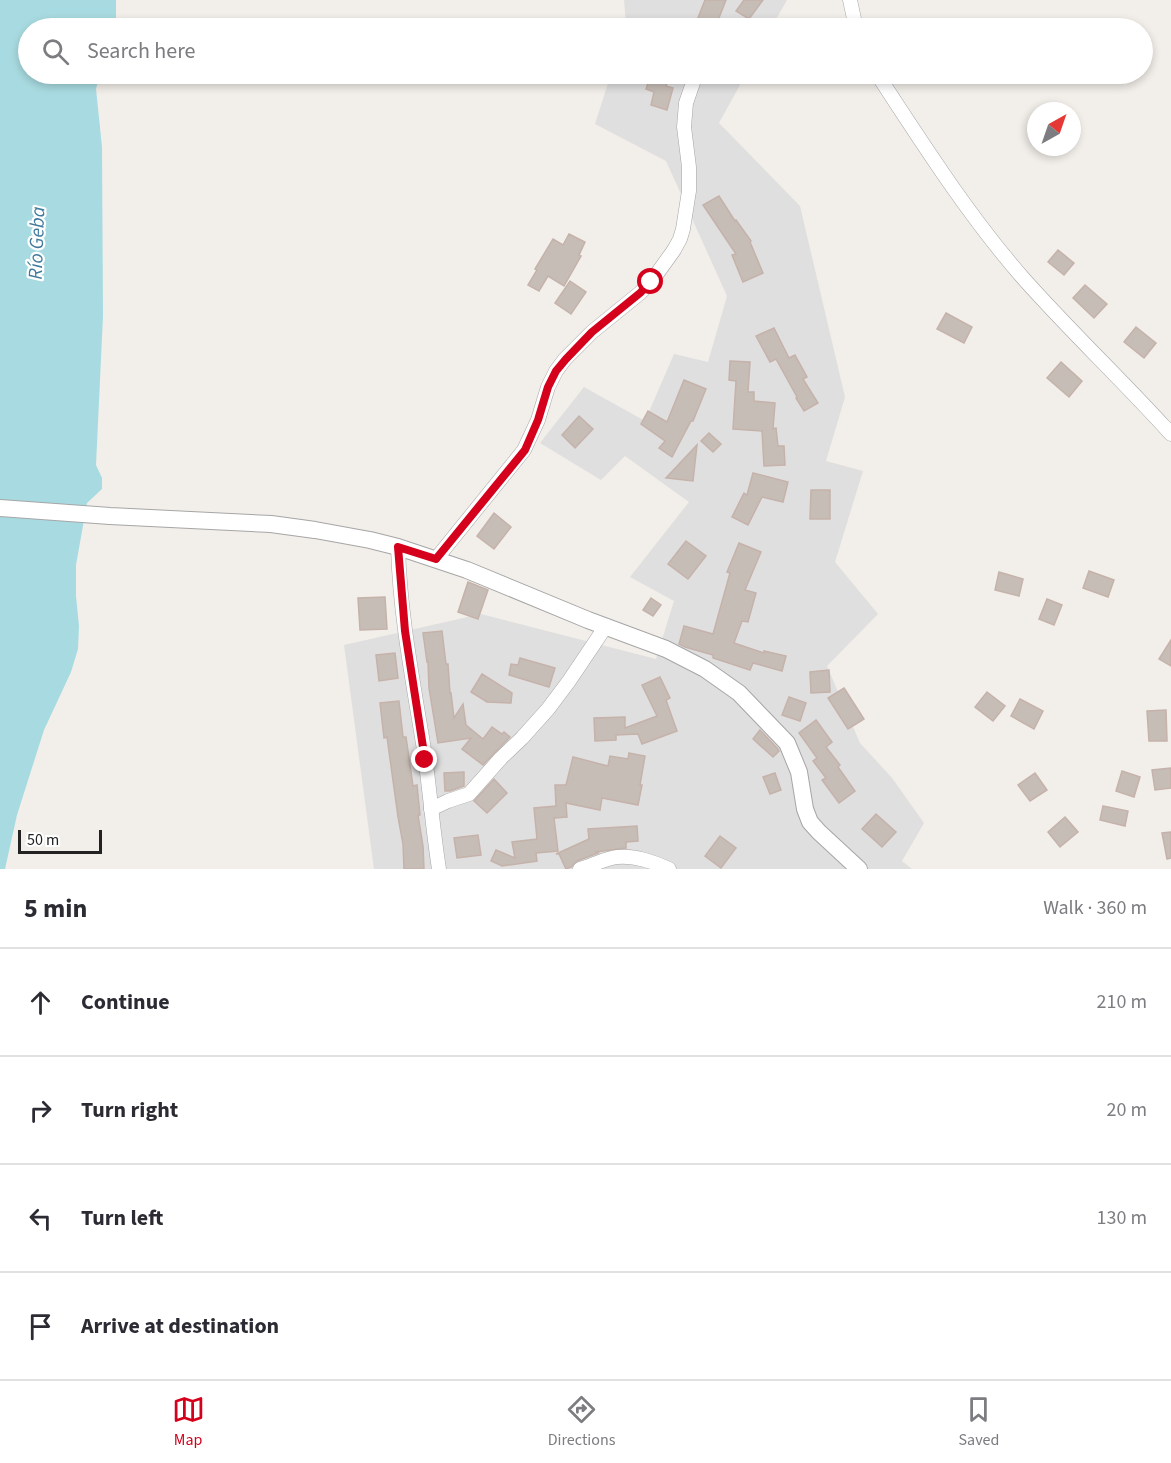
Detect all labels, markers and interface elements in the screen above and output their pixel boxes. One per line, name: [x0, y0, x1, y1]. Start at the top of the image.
search box: [18, 18, 1153, 84]
icon: search: [39, 35, 72, 68]
text: Search here: [87, 35, 195, 67]
north arrow: [1027, 102, 1081, 156]
water label: Río Geba: [22, 206, 52, 280]
route start: [637, 268, 663, 294]
route end: [411, 746, 437, 772]
scale bar: [18, 827, 102, 854]
text: 50 m: [27, 829, 59, 851]
text: 5 min: [24, 890, 87, 927]
text: Walk · 360 m: [1043, 894, 1147, 922]
icon: ahead: [24, 986, 57, 1019]
text: Continue: [81, 986, 170, 1018]
text: 210 m: [1097, 988, 1147, 1016]
icon: right: [24, 1094, 57, 1127]
text: Turn right: [81, 1094, 178, 1126]
text: 20 m: [1107, 1096, 1147, 1124]
icon: left: [24, 1202, 57, 1235]
text: Turn left: [81, 1202, 163, 1234]
text: 130 m: [1097, 1204, 1147, 1232]
icon: arrive: [24, 1310, 57, 1343]
text: Arrive at destination: [81, 1310, 279, 1342]
tab: Map: [172, 1393, 205, 1451]
tab: Directions: [548, 1393, 615, 1451]
tab: Saved: [959, 1393, 999, 1451]

